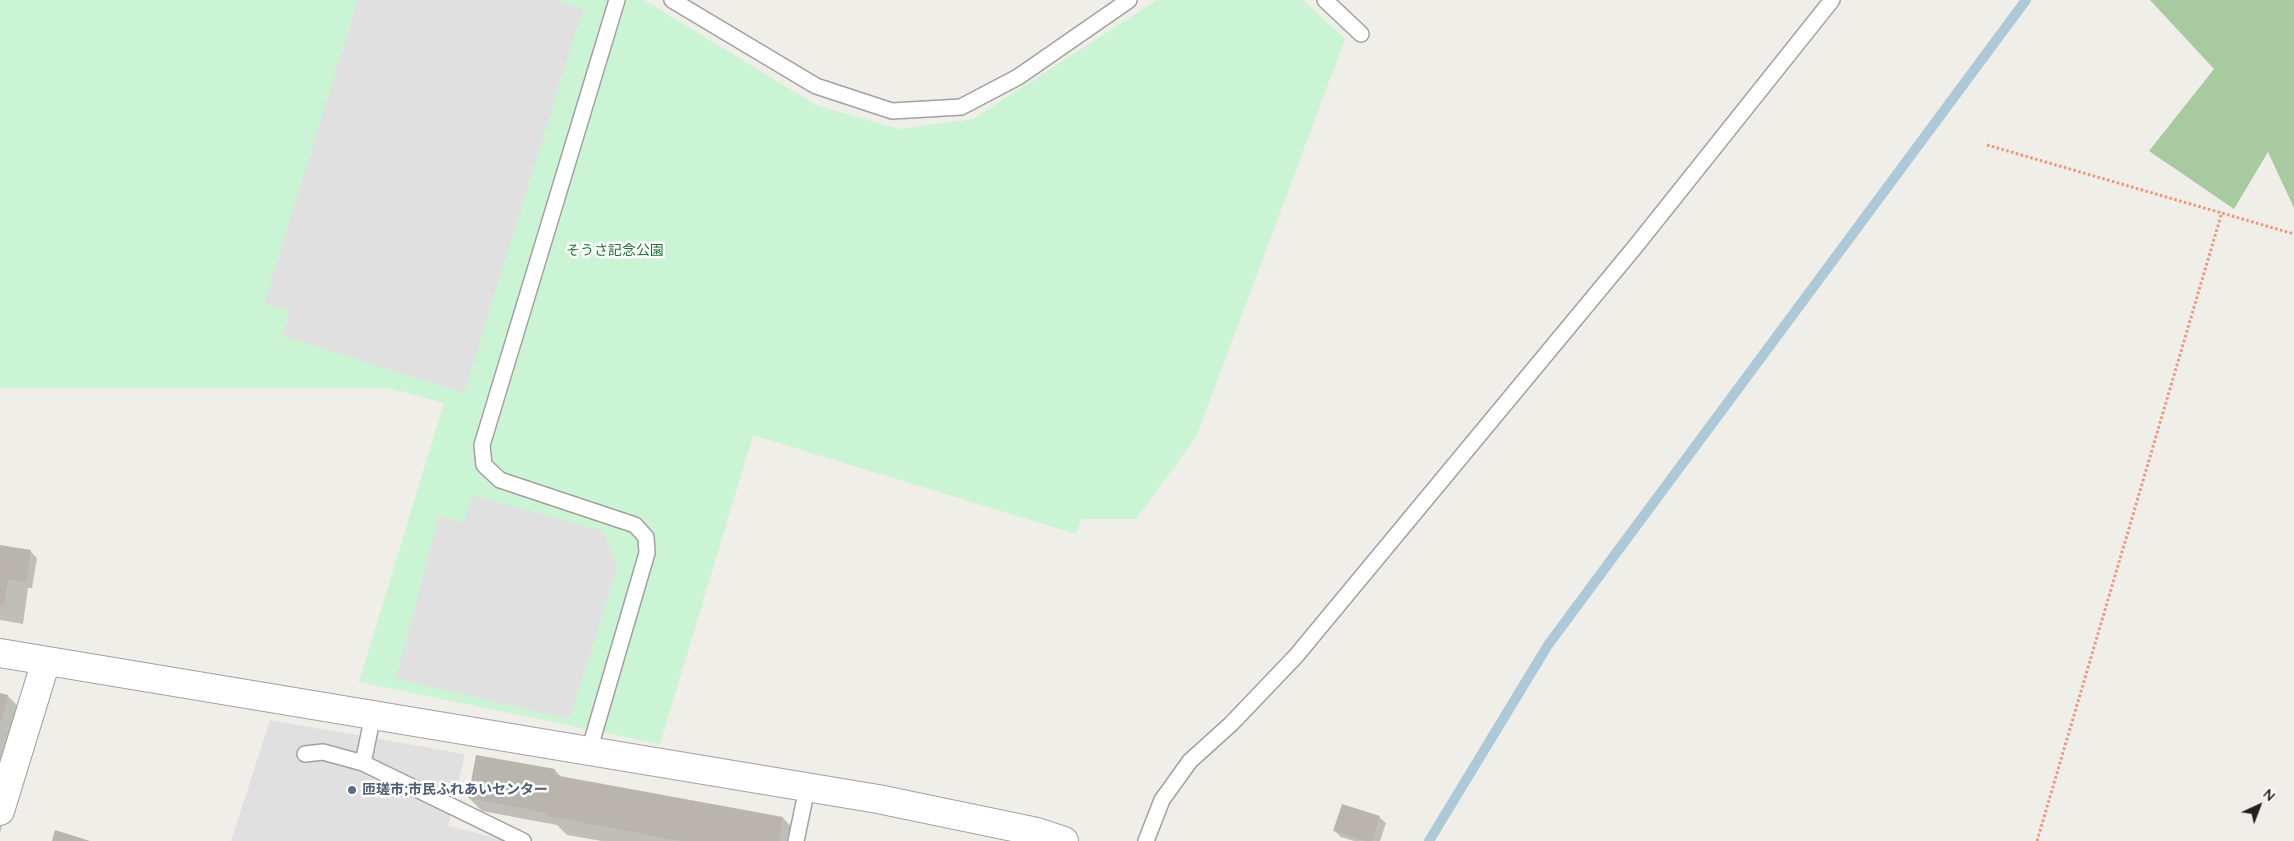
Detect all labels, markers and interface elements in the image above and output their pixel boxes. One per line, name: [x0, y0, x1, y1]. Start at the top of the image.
park label: そうさ記念公園: [566, 243, 664, 259]
north arrow: [2234, 781, 2284, 831]
place label: 匝瑳市;市民ふれあいセンター: [362, 782, 548, 798]
marker: 匝瑳市;市民ふれあいセンター: [346, 784, 358, 796]
text: N: [2259, 785, 2279, 805]

